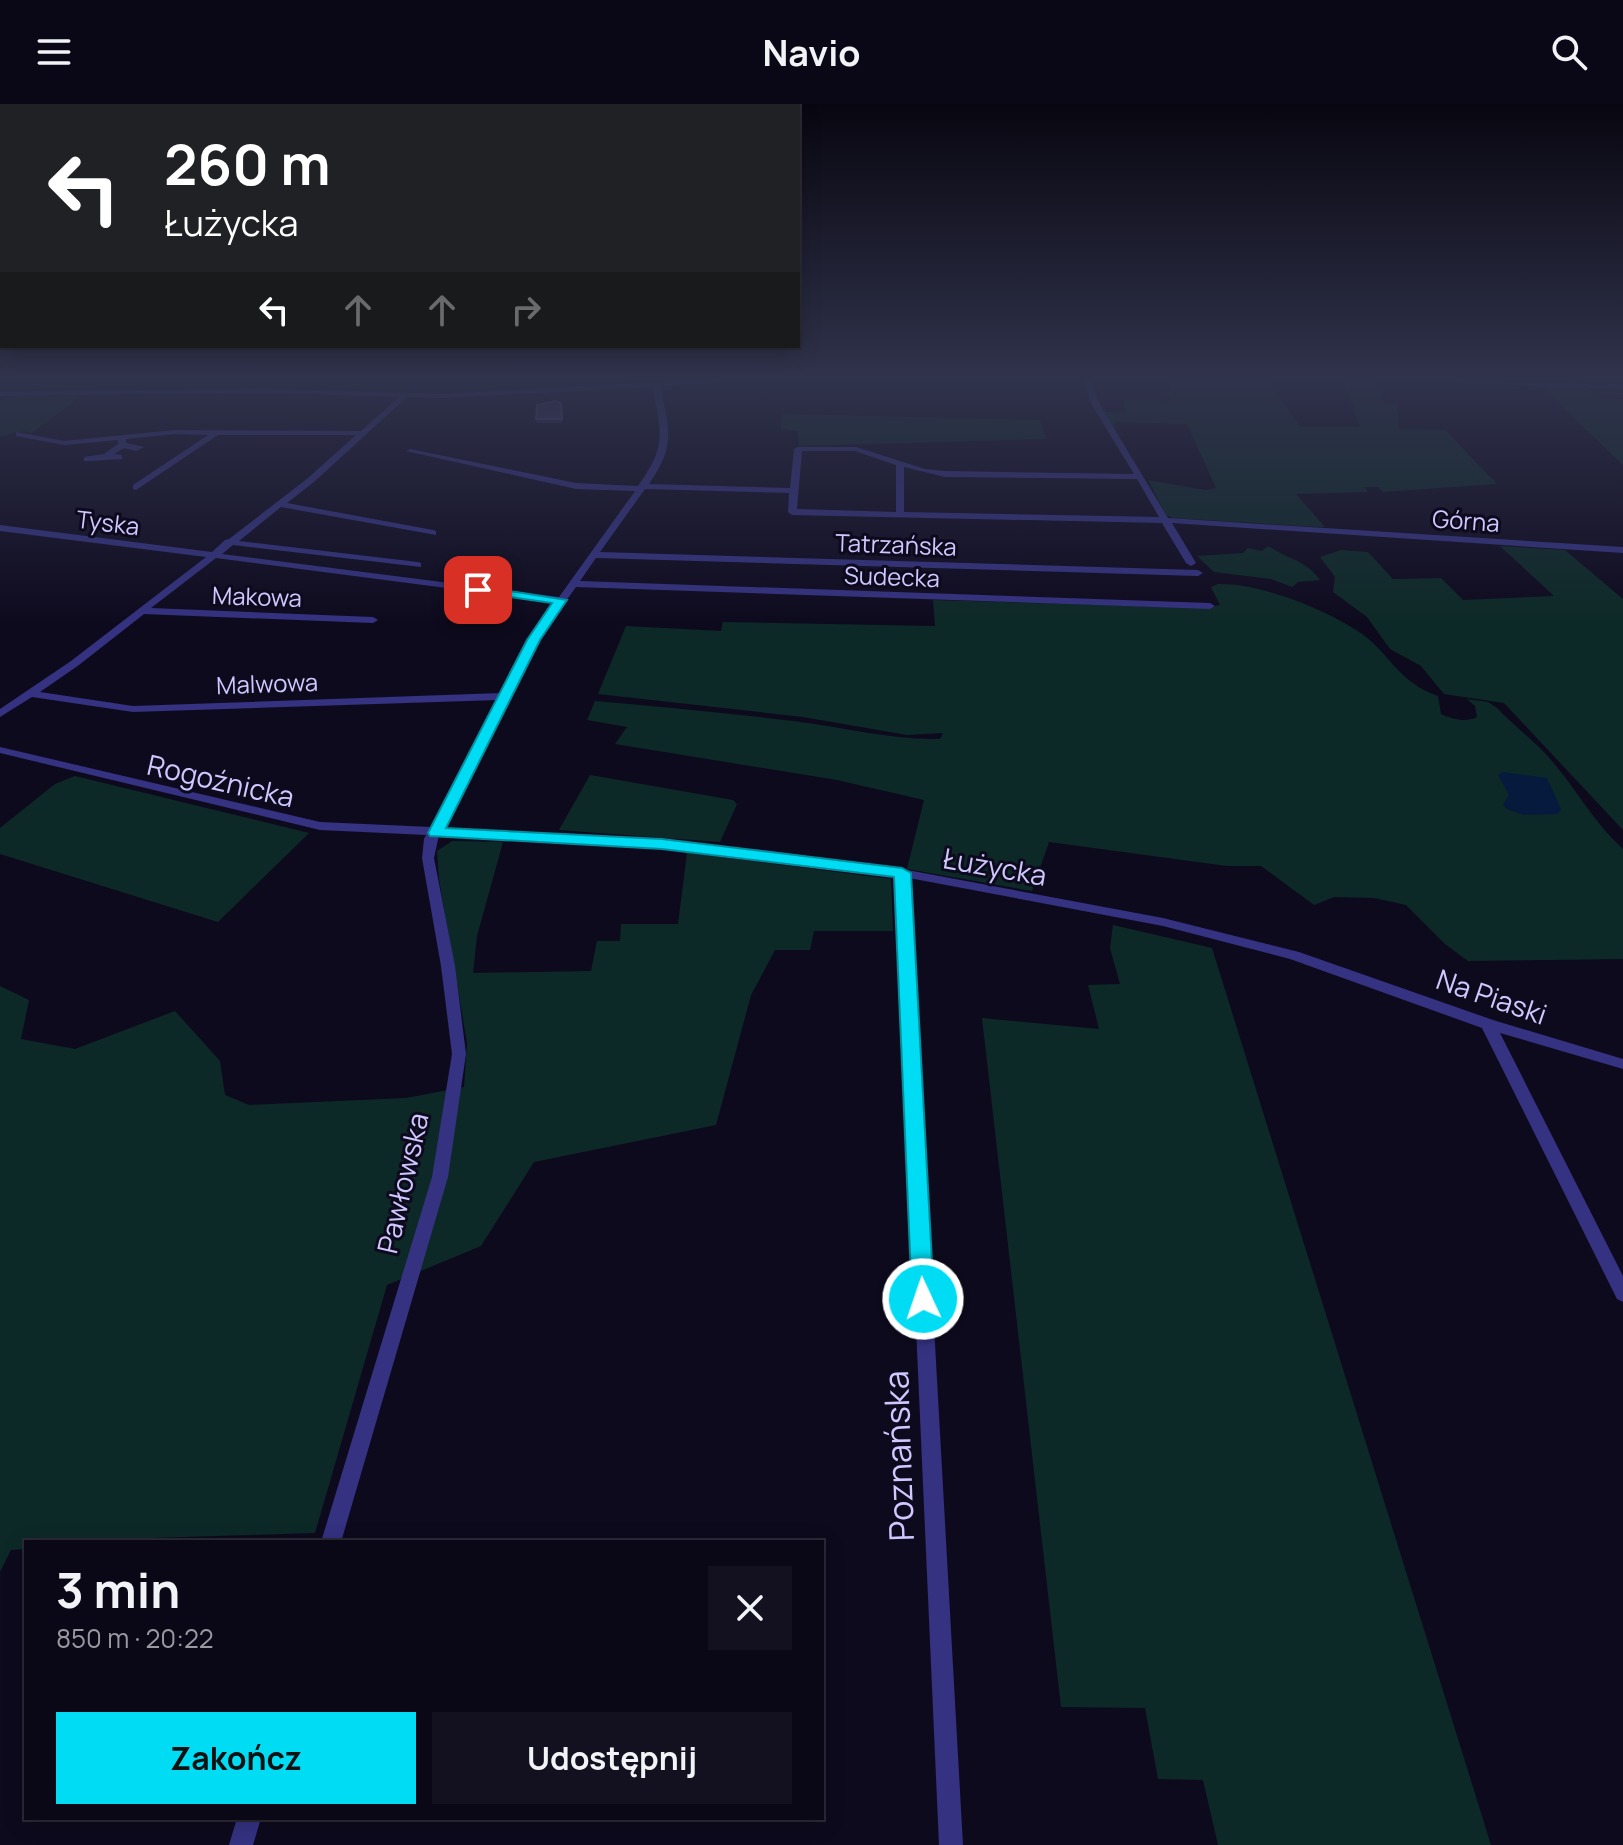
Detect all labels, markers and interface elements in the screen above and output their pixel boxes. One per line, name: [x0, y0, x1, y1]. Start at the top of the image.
text: Navio: [762, 28, 861, 77]
icon: menu: [32, 30, 76, 74]
icon: search: [1547, 30, 1591, 74]
text: 260 m: [164, 125, 331, 202]
icon: left: [32, 136, 136, 240]
text: Łużycka: [164, 198, 299, 247]
icon: left: [252, 288, 296, 332]
icon: ahead: [336, 288, 380, 332]
icon: ahead: [420, 288, 464, 332]
icon: right: [504, 288, 548, 332]
street label: Górna: [1431, 501, 1501, 539]
street label: Tyska: [75, 502, 141, 542]
street label: Tatrzańska: [835, 525, 957, 563]
pin: [444, 556, 512, 624]
street label: Sudecka: [844, 558, 940, 594]
icon: arrive: [456, 568, 500, 612]
street label: Makowa: [211, 578, 303, 614]
street label: Malwowa: [216, 665, 318, 701]
street label: Rogoźnicka: [144, 745, 298, 815]
street label: Łużycka: [940, 838, 1050, 894]
street label: Na Piaski: [1432, 959, 1552, 1033]
street label: Pawłowska: [367, 1109, 437, 1257]
position arrow: [881, 1257, 965, 1341]
street label: Poznańska: [872, 1370, 924, 1542]
text: 3 min: [56, 1557, 180, 1622]
button: close: [708, 1566, 792, 1650]
text: 850 m · 20:22: [56, 1620, 214, 1656]
button: Zakończ: [56, 1712, 416, 1804]
button: Udostępnij: [432, 1712, 792, 1804]

